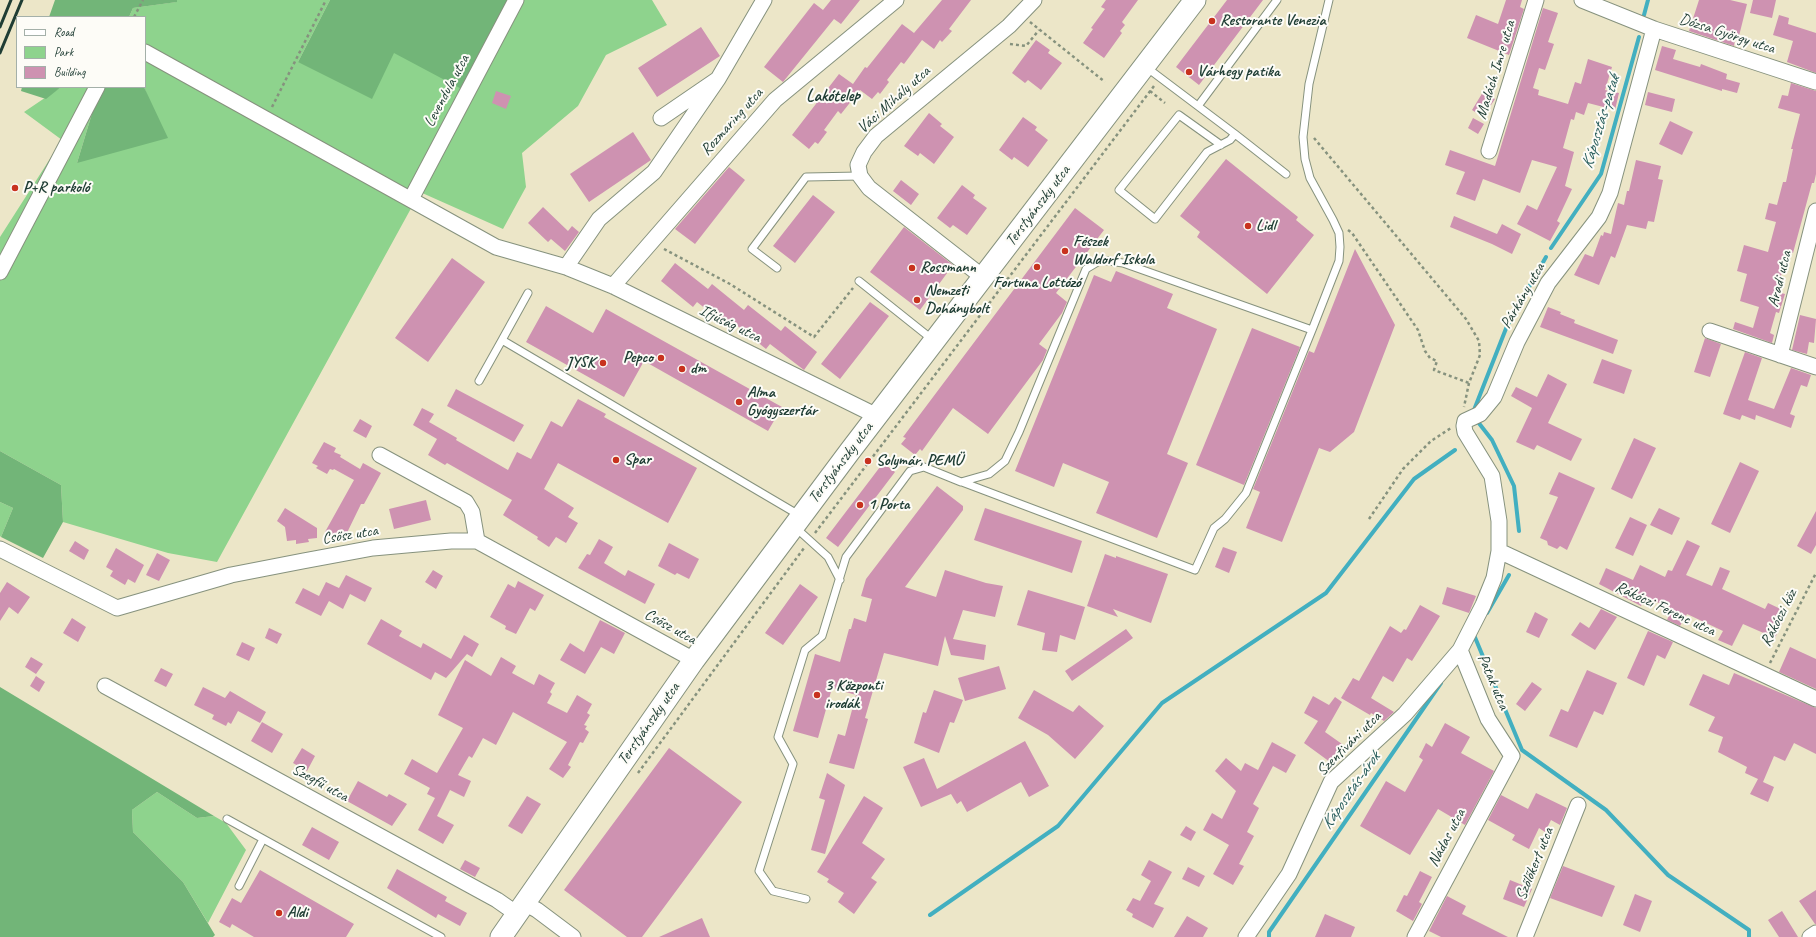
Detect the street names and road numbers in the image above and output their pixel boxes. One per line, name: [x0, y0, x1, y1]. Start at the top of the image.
street label: Dózsa György utca: [1677, 10, 1777, 58]
street label: Madách Imre utca: [1472, 18, 1520, 122]
street label: Levendula utca: [420, 52, 474, 130]
street label: Váci Mihály utca: [853, 62, 935, 138]
street label: Rozmaring utca: [697, 84, 767, 160]
street label: Terstyánszky utca: [1001, 162, 1075, 250]
street label: Aradi utca: [1764, 249, 1796, 309]
street label: Párkány utca: [1496, 260, 1550, 332]
street label: Ifjúság utca: [696, 301, 764, 347]
street label: Terstyánszky utca: [804, 419, 878, 507]
street label: Csősz utca: [321, 521, 379, 549]
street label: Rákóczi Ferenc utca: [1612, 577, 1718, 641]
street label: Rákóczi köz: [1757, 586, 1801, 650]
street label: Csősz utca: [641, 605, 699, 649]
street label: Patak utca: [1473, 651, 1513, 713]
street label: Terstyánszky utca: [614, 679, 684, 769]
street label: Szentiváni utca: [1313, 708, 1385, 780]
street label: Szegfű utca: [288, 760, 352, 806]
street label: Nádas utca: [1424, 806, 1470, 870]
street label: Szőlőkert utca: [1512, 825, 1558, 903]

